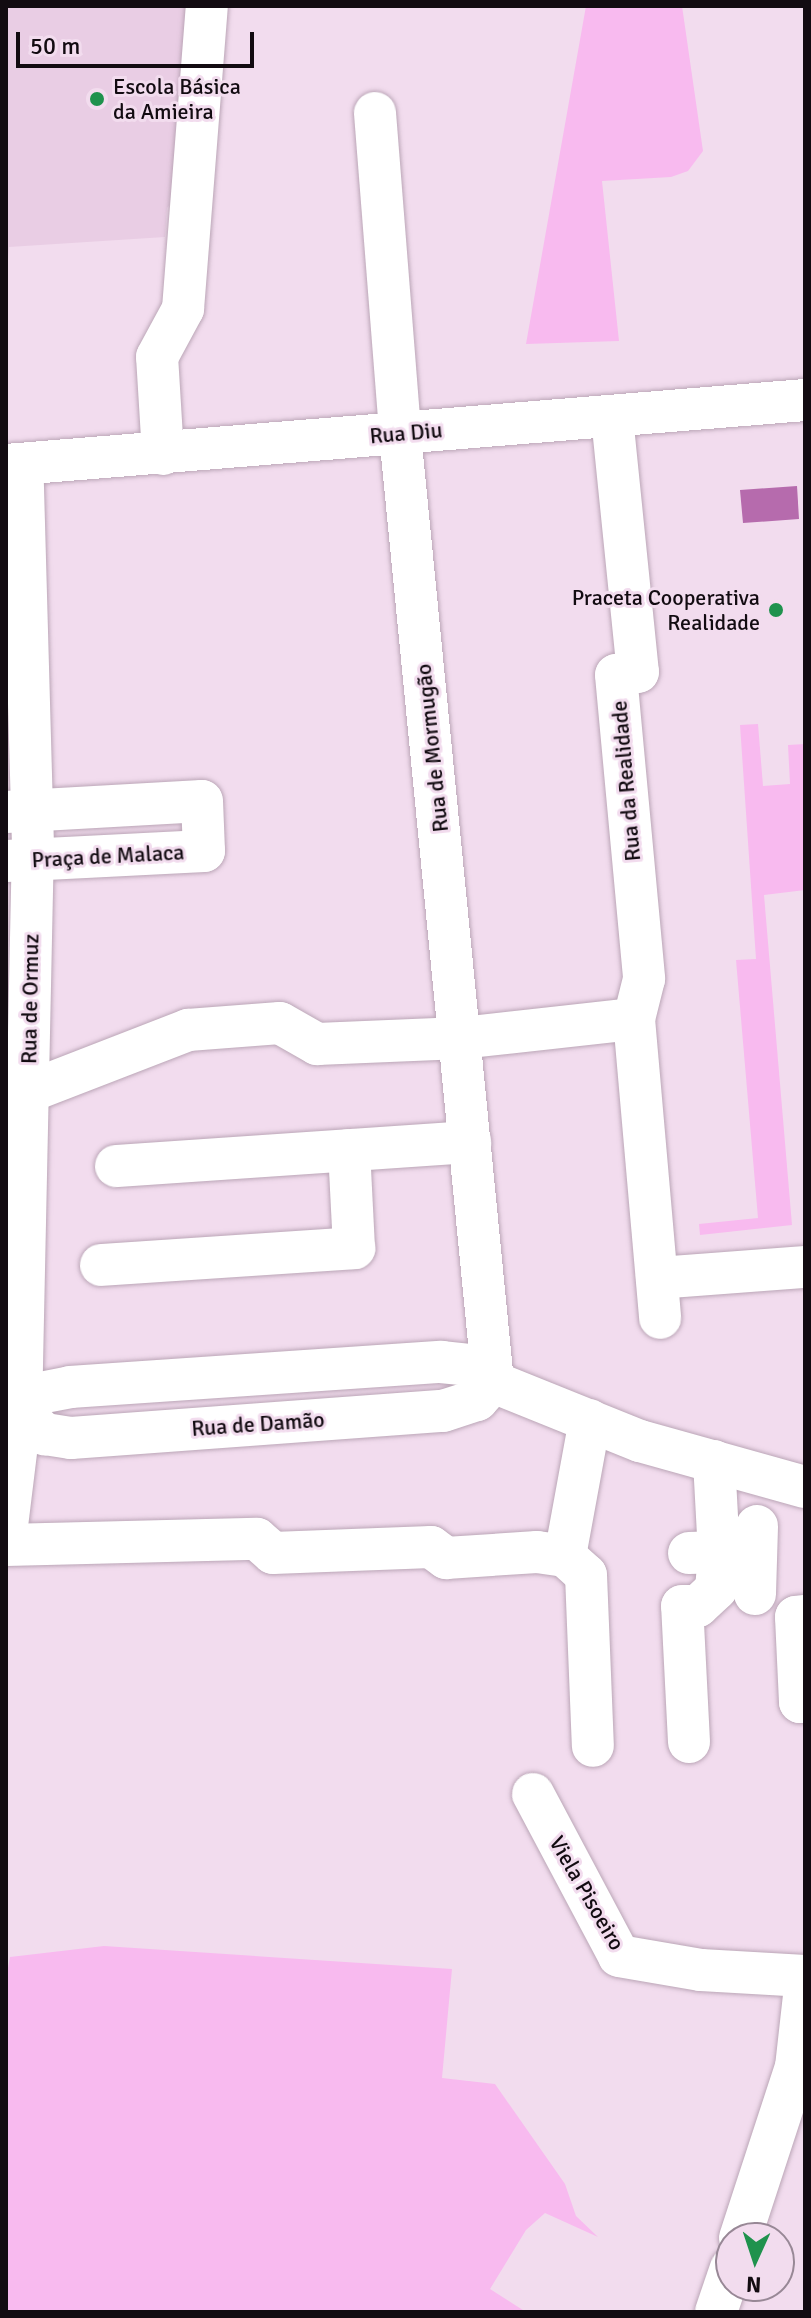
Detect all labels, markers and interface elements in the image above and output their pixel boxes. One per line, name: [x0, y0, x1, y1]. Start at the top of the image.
scale bar: [20, 16, 258, 66]
text: 50 m: [30, 31, 80, 61]
place label: Escola Básica da Amieira: [113, 73, 241, 124]
marker: Escola Básica da Amieira: [88, 90, 106, 108]
street label: Rua Diu: [368, 417, 444, 449]
place label: Praceta Cooperativa Realidade: [572, 584, 760, 636]
marker: Praceta Cooperativa Realidade: [767, 601, 785, 619]
street label: Rua de Mormugão: [410, 662, 454, 834]
street label: Rua da Realidade: [606, 700, 646, 862]
street label: Praça de Malaca: [31, 839, 185, 873]
street label: Rua de Ormuz: [16, 934, 44, 1064]
street label: Rua de Damão: [190, 1406, 326, 1442]
street label: Viela Pisoeiro: [544, 1831, 630, 1955]
north arrow: [715, 2222, 795, 2302]
text: N: [745, 2271, 762, 2298]

